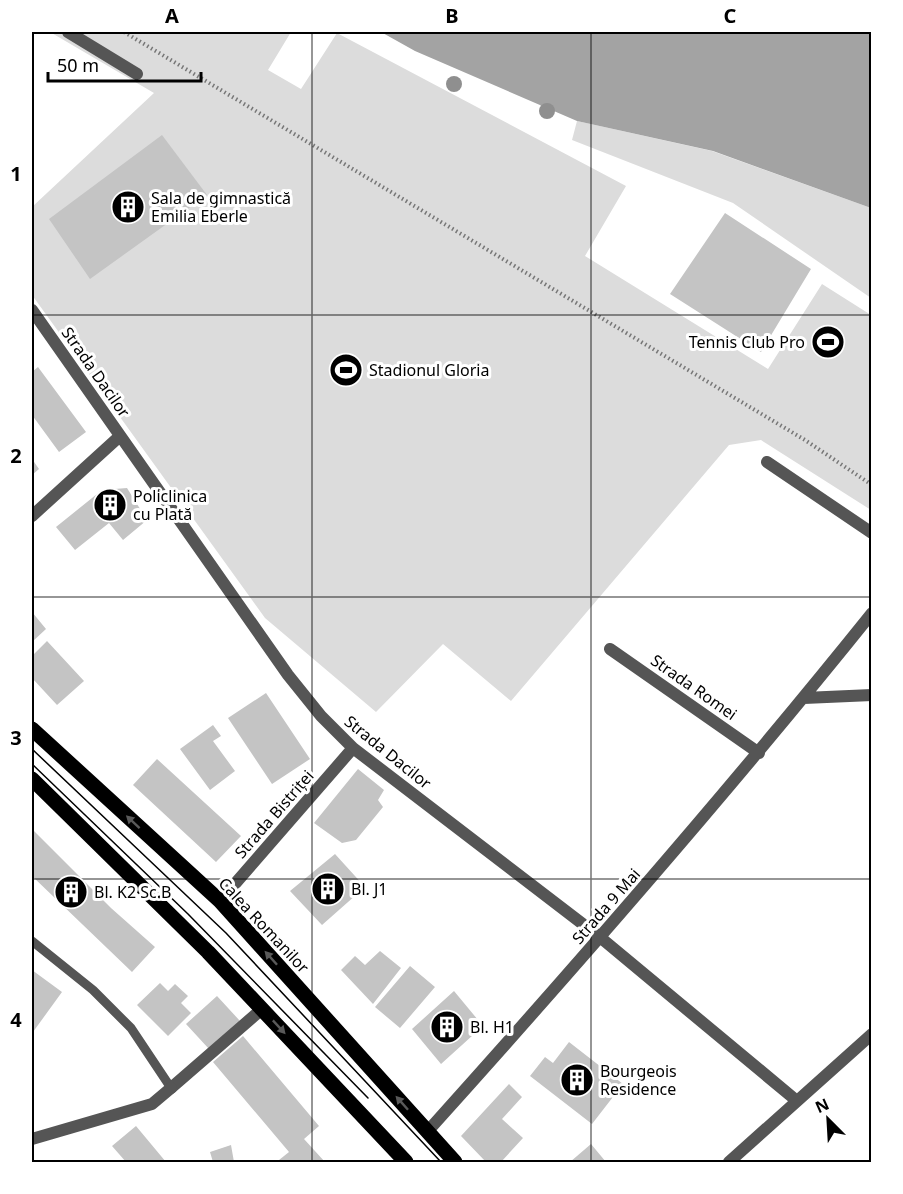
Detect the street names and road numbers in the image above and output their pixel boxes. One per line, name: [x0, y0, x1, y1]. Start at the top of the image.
street label: Strada Dacilor: [57, 322, 136, 422]
street label: Strada Romei: [647, 649, 741, 725]
street label: Strada Dacilor: [340, 710, 436, 794]
street label: Strada Bistriței: [229, 765, 319, 863]
street label: Strada 9 Mai: [567, 863, 645, 949]
street label: Calea Romanilor: [214, 872, 314, 978]

